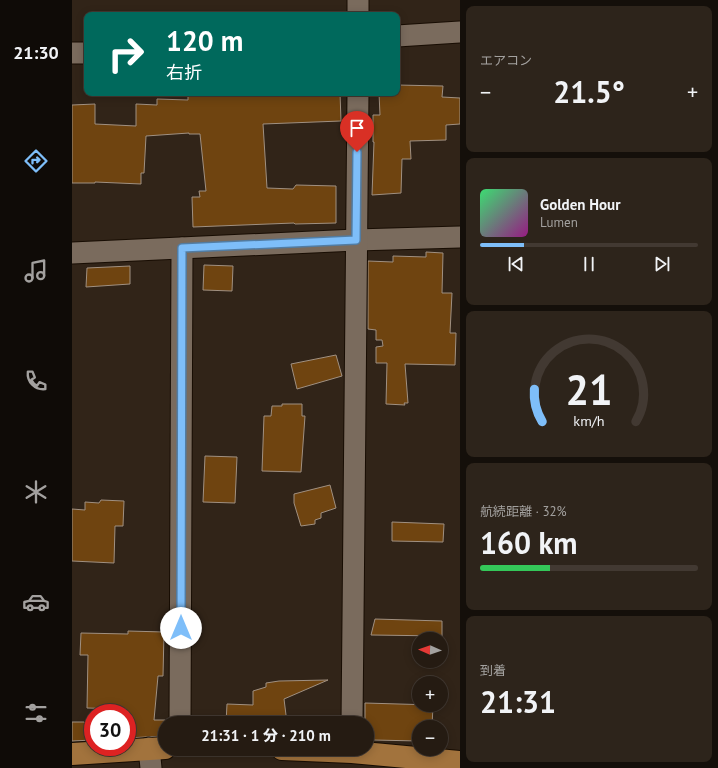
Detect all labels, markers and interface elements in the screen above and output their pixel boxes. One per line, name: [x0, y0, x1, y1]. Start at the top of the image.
text: 120 m: [166, 22, 243, 59]
icon: right: [100, 28, 152, 80]
text: 21:30: [13, 41, 59, 64]
text: エアコン: [480, 52, 532, 69]
text: 右折: [166, 61, 202, 84]
text: 21.5°: [553, 72, 625, 111]
text: −: [480, 78, 491, 106]
text: +: [687, 78, 698, 106]
pin: [340, 111, 374, 152]
icon: arrive: [346, 117, 368, 139]
icon: directions: [22, 147, 50, 175]
text: Golden Hour: [540, 195, 620, 214]
text: Lumen: [540, 214, 578, 231]
icon: previous: [505, 253, 527, 275]
icon: pause: [578, 253, 600, 275]
icon: next: [651, 253, 673, 275]
icon: music: [22, 257, 50, 285]
text: 21: [565, 363, 613, 416]
icon: phone: [22, 367, 50, 395]
text: km/h: [573, 411, 605, 430]
icon: climate: [22, 478, 50, 506]
text: 航続距離 · 32%: [480, 503, 567, 520]
text: 160 km: [480, 523, 578, 562]
icon: car: [22, 588, 50, 616]
position arrow: [160, 607, 202, 649]
north arrow: [412, 632, 448, 668]
map controls: [412, 632, 448, 756]
text: 到着: [480, 662, 506, 679]
button: +: [412, 676, 448, 712]
text: 21:31: [480, 682, 556, 721]
icon: filters: [22, 699, 50, 727]
speed limit sign: 30: [84, 704, 136, 756]
button: −: [412, 720, 448, 756]
text: 21:31 · 1 分 · 210 m: [201, 726, 331, 745]

